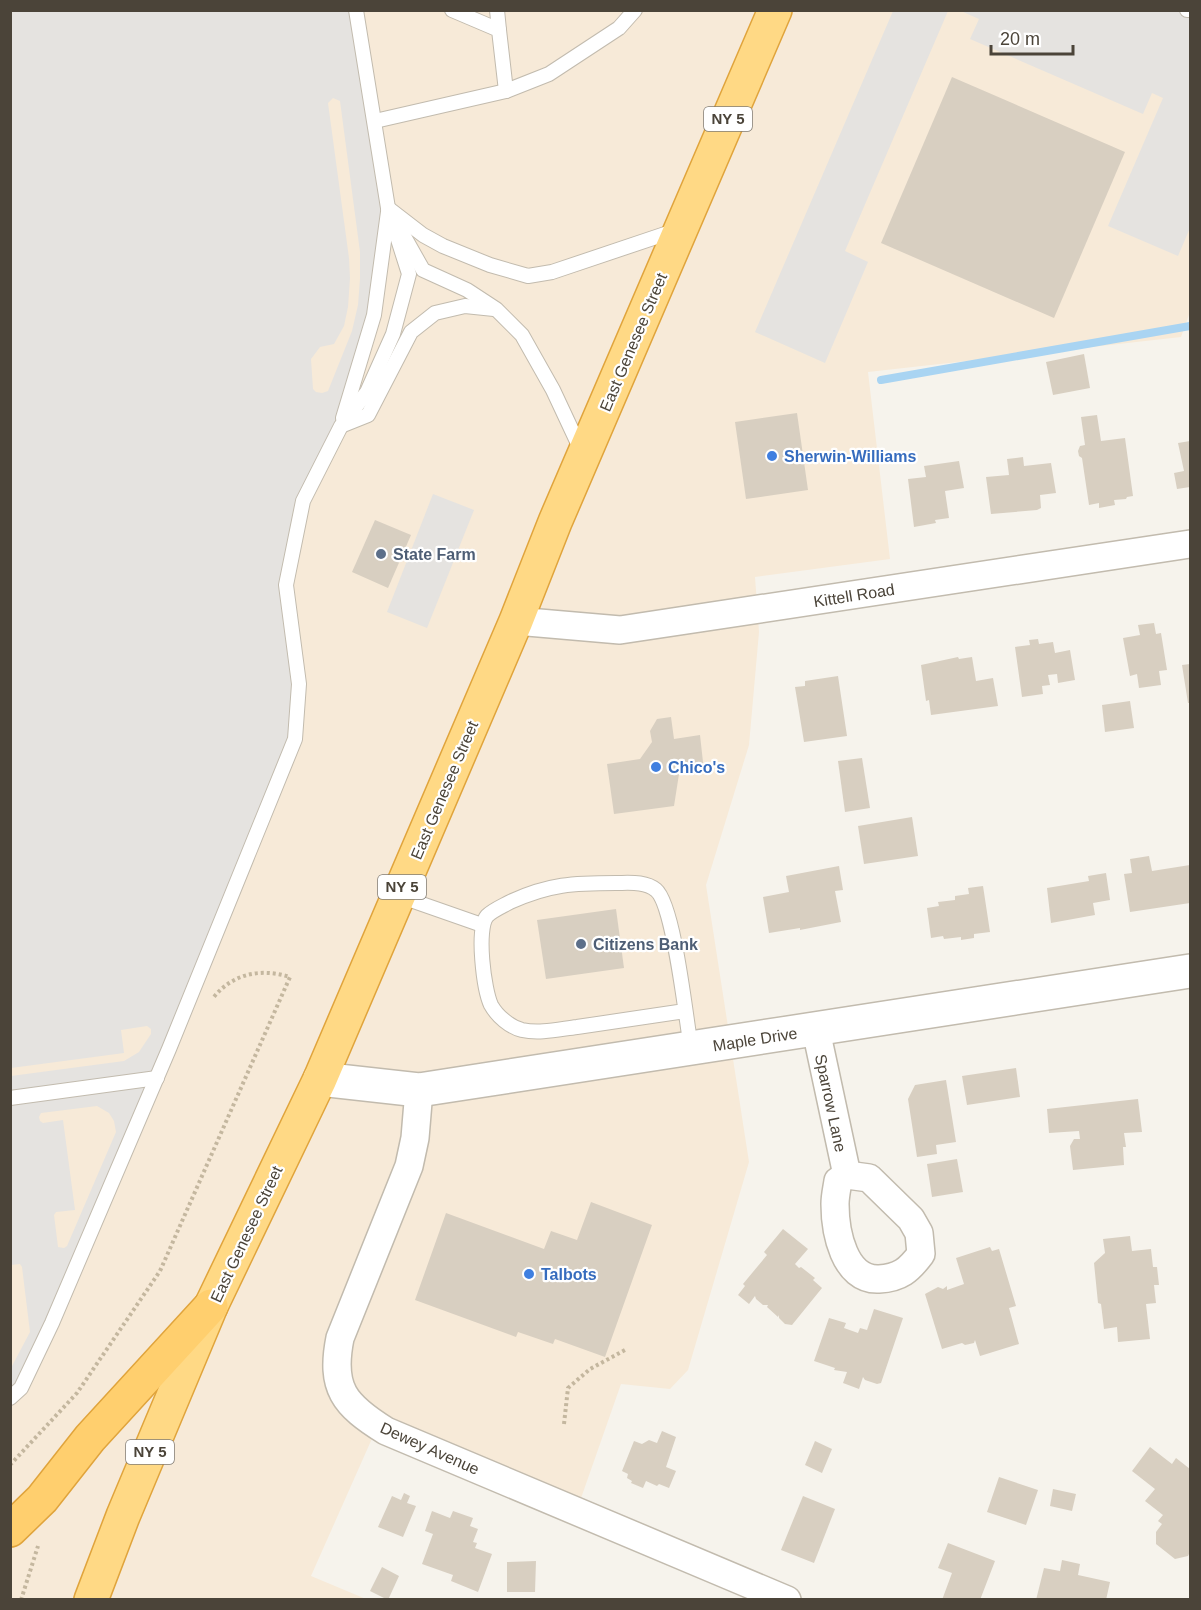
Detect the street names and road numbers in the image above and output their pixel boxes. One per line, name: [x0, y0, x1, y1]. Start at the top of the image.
road number: NY 5: [704, 107, 752, 131]
street label: East Genesee Street: [597, 270, 671, 414]
street label: Kittell Road: [812, 581, 896, 610]
street label: East Genesee Street: [408, 718, 482, 862]
road number: NY 5: [378, 875, 426, 899]
street label: Maple Drive: [712, 1024, 799, 1055]
street label: Sparrow Lane: [812, 1053, 849, 1154]
street label: East Genesee Street: [207, 1163, 286, 1305]
street label: Dewey Avenue: [378, 1419, 482, 1478]
road number: NY 5: [126, 1440, 174, 1464]

